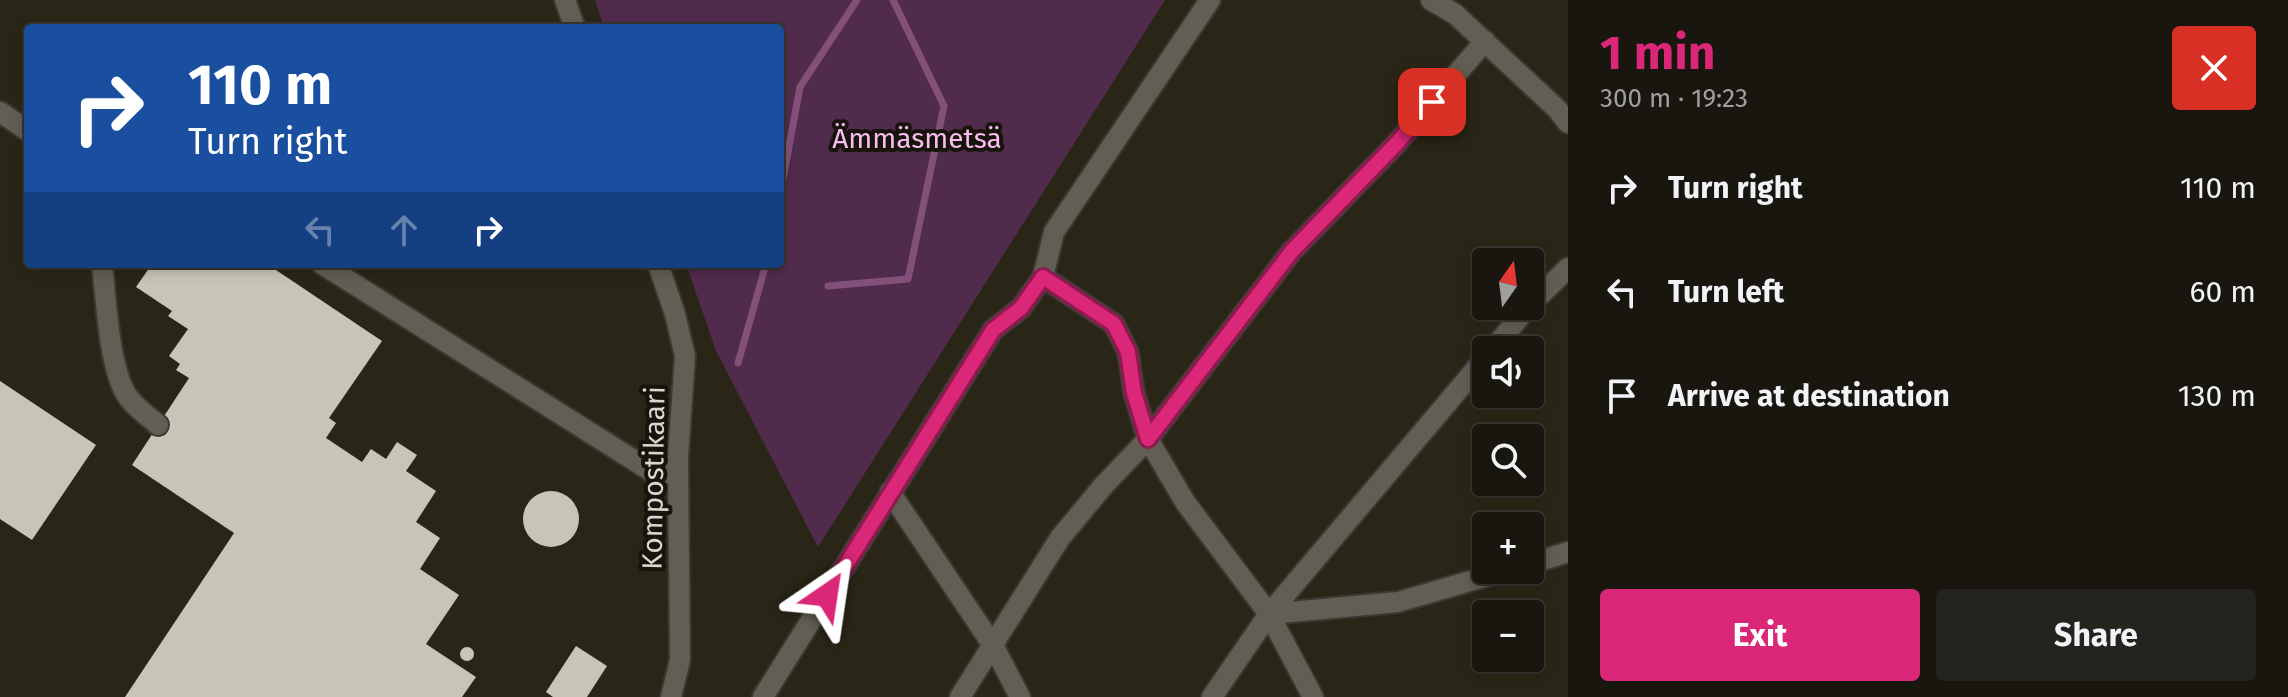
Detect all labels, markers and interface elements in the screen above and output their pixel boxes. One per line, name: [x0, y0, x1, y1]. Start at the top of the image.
text: 1 min: [1600, 24, 1715, 82]
button: close: [2172, 26, 2256, 110]
text: 110 m: [188, 52, 332, 119]
icon: right: [56, 56, 160, 160]
pin: [1398, 68, 1466, 136]
icon: arrive: [1410, 80, 1454, 124]
text: 300 m · 19:23: [1600, 83, 1748, 114]
text: Turn right: [188, 120, 348, 164]
park label: Ämmäsmetsä: [832, 122, 1002, 155]
icon: right: [1600, 166, 1644, 210]
text: Turn right: [1668, 170, 1803, 206]
text: 110 m: [2180, 170, 2256, 206]
icon: left: [298, 208, 342, 252]
icon: ahead: [382, 208, 426, 252]
icon: right: [466, 208, 510, 252]
north arrow: [1472, 248, 1544, 320]
map controls: [1472, 248, 1544, 672]
icon: left: [1600, 270, 1644, 314]
text: Turn left: [1668, 274, 1784, 310]
text: 60 m: [2190, 274, 2256, 310]
button: sound: [1472, 336, 1544, 408]
icon: arrive: [1600, 374, 1644, 418]
text: Arrive at destination: [1668, 378, 1950, 414]
text: 130 m: [2178, 378, 2256, 414]
street label: Kompostikaari: [635, 386, 672, 570]
button: search: [1472, 424, 1544, 496]
button: +: [1472, 512, 1544, 584]
position arrow: [785, 553, 869, 637]
button: Exit: [1600, 589, 1920, 681]
button: Share: [1936, 589, 2256, 681]
button: −: [1472, 600, 1544, 672]

